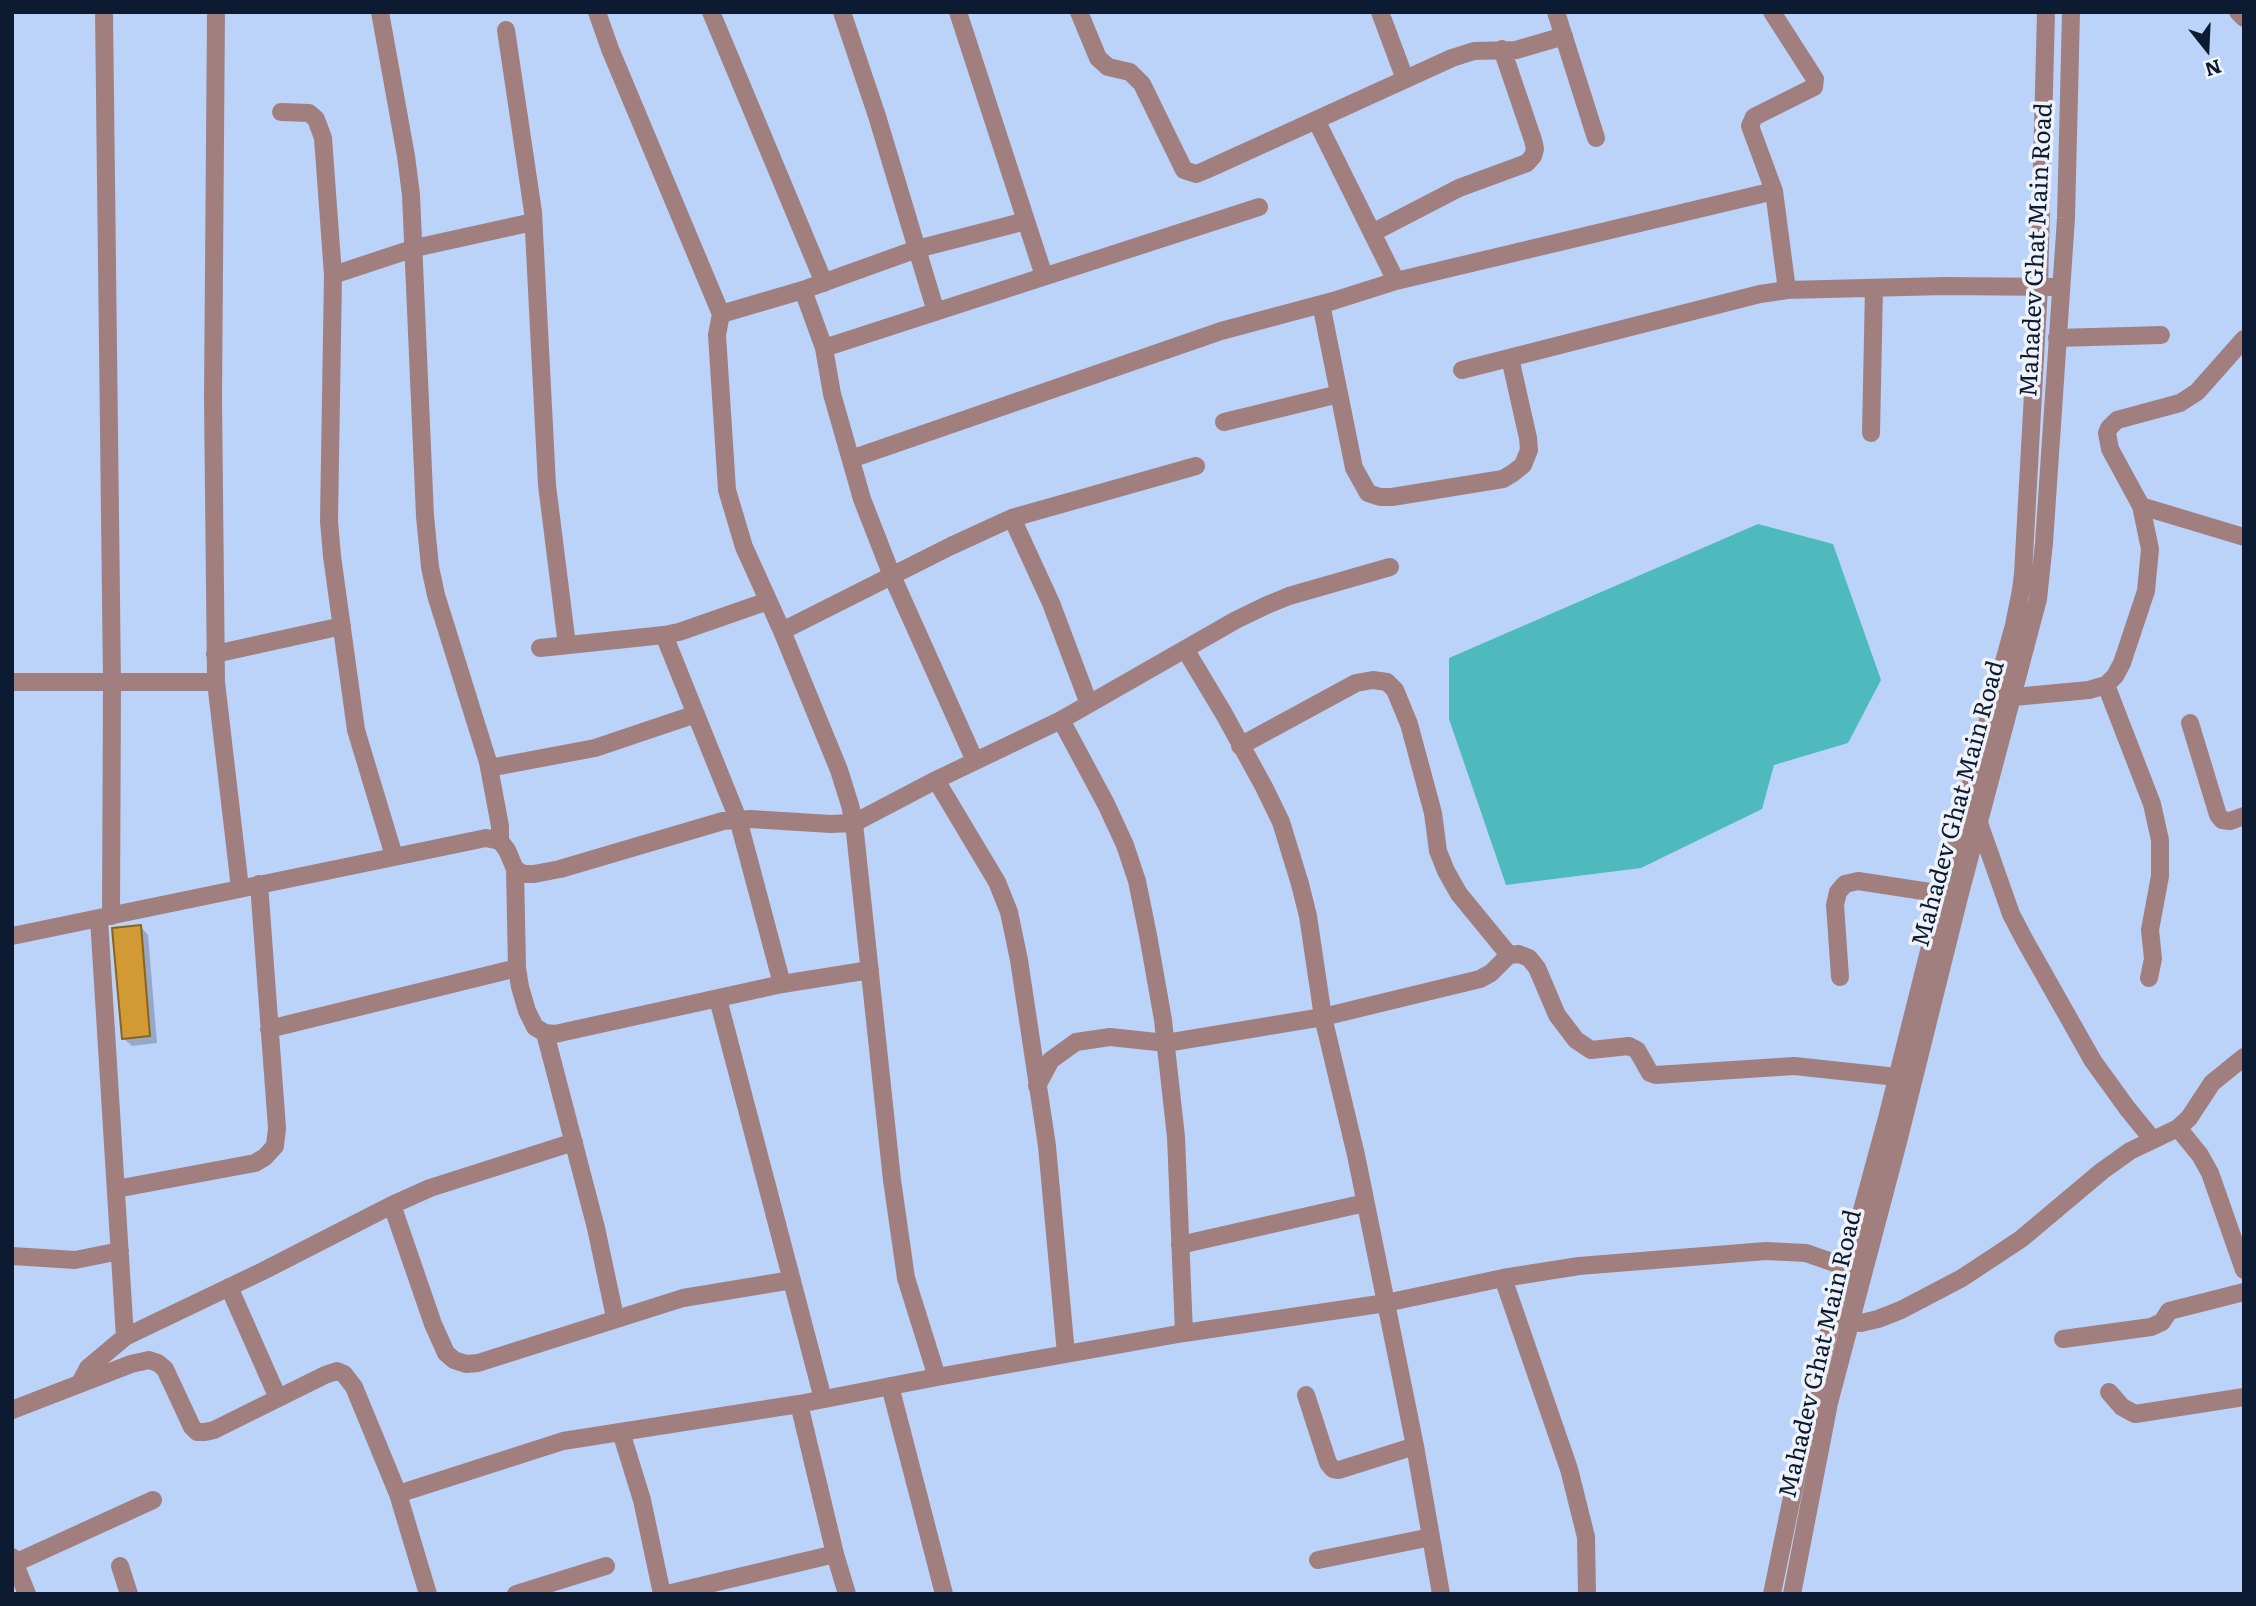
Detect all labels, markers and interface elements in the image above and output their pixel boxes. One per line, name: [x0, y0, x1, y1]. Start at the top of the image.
north arrow: [2172, 14, 2242, 84]
text: N: [2202, 53, 2225, 85]
street label: Mahadev Ghat Main Road: [2015, 102, 2059, 398]
street label: Mahadev Ghat Main Road: [1907, 658, 2011, 950]
street label: Mahadev Ghat Main Road: [1774, 1207, 1868, 1501]

